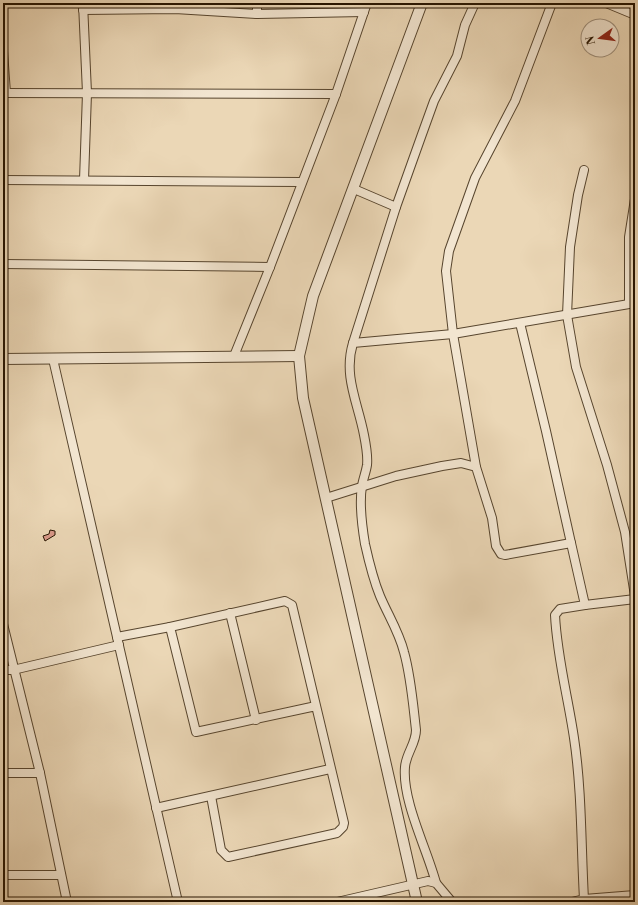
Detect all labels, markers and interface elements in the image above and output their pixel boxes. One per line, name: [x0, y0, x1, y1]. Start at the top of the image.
north arrow: [580, 18, 620, 58]
text: N: [583, 34, 599, 46]

